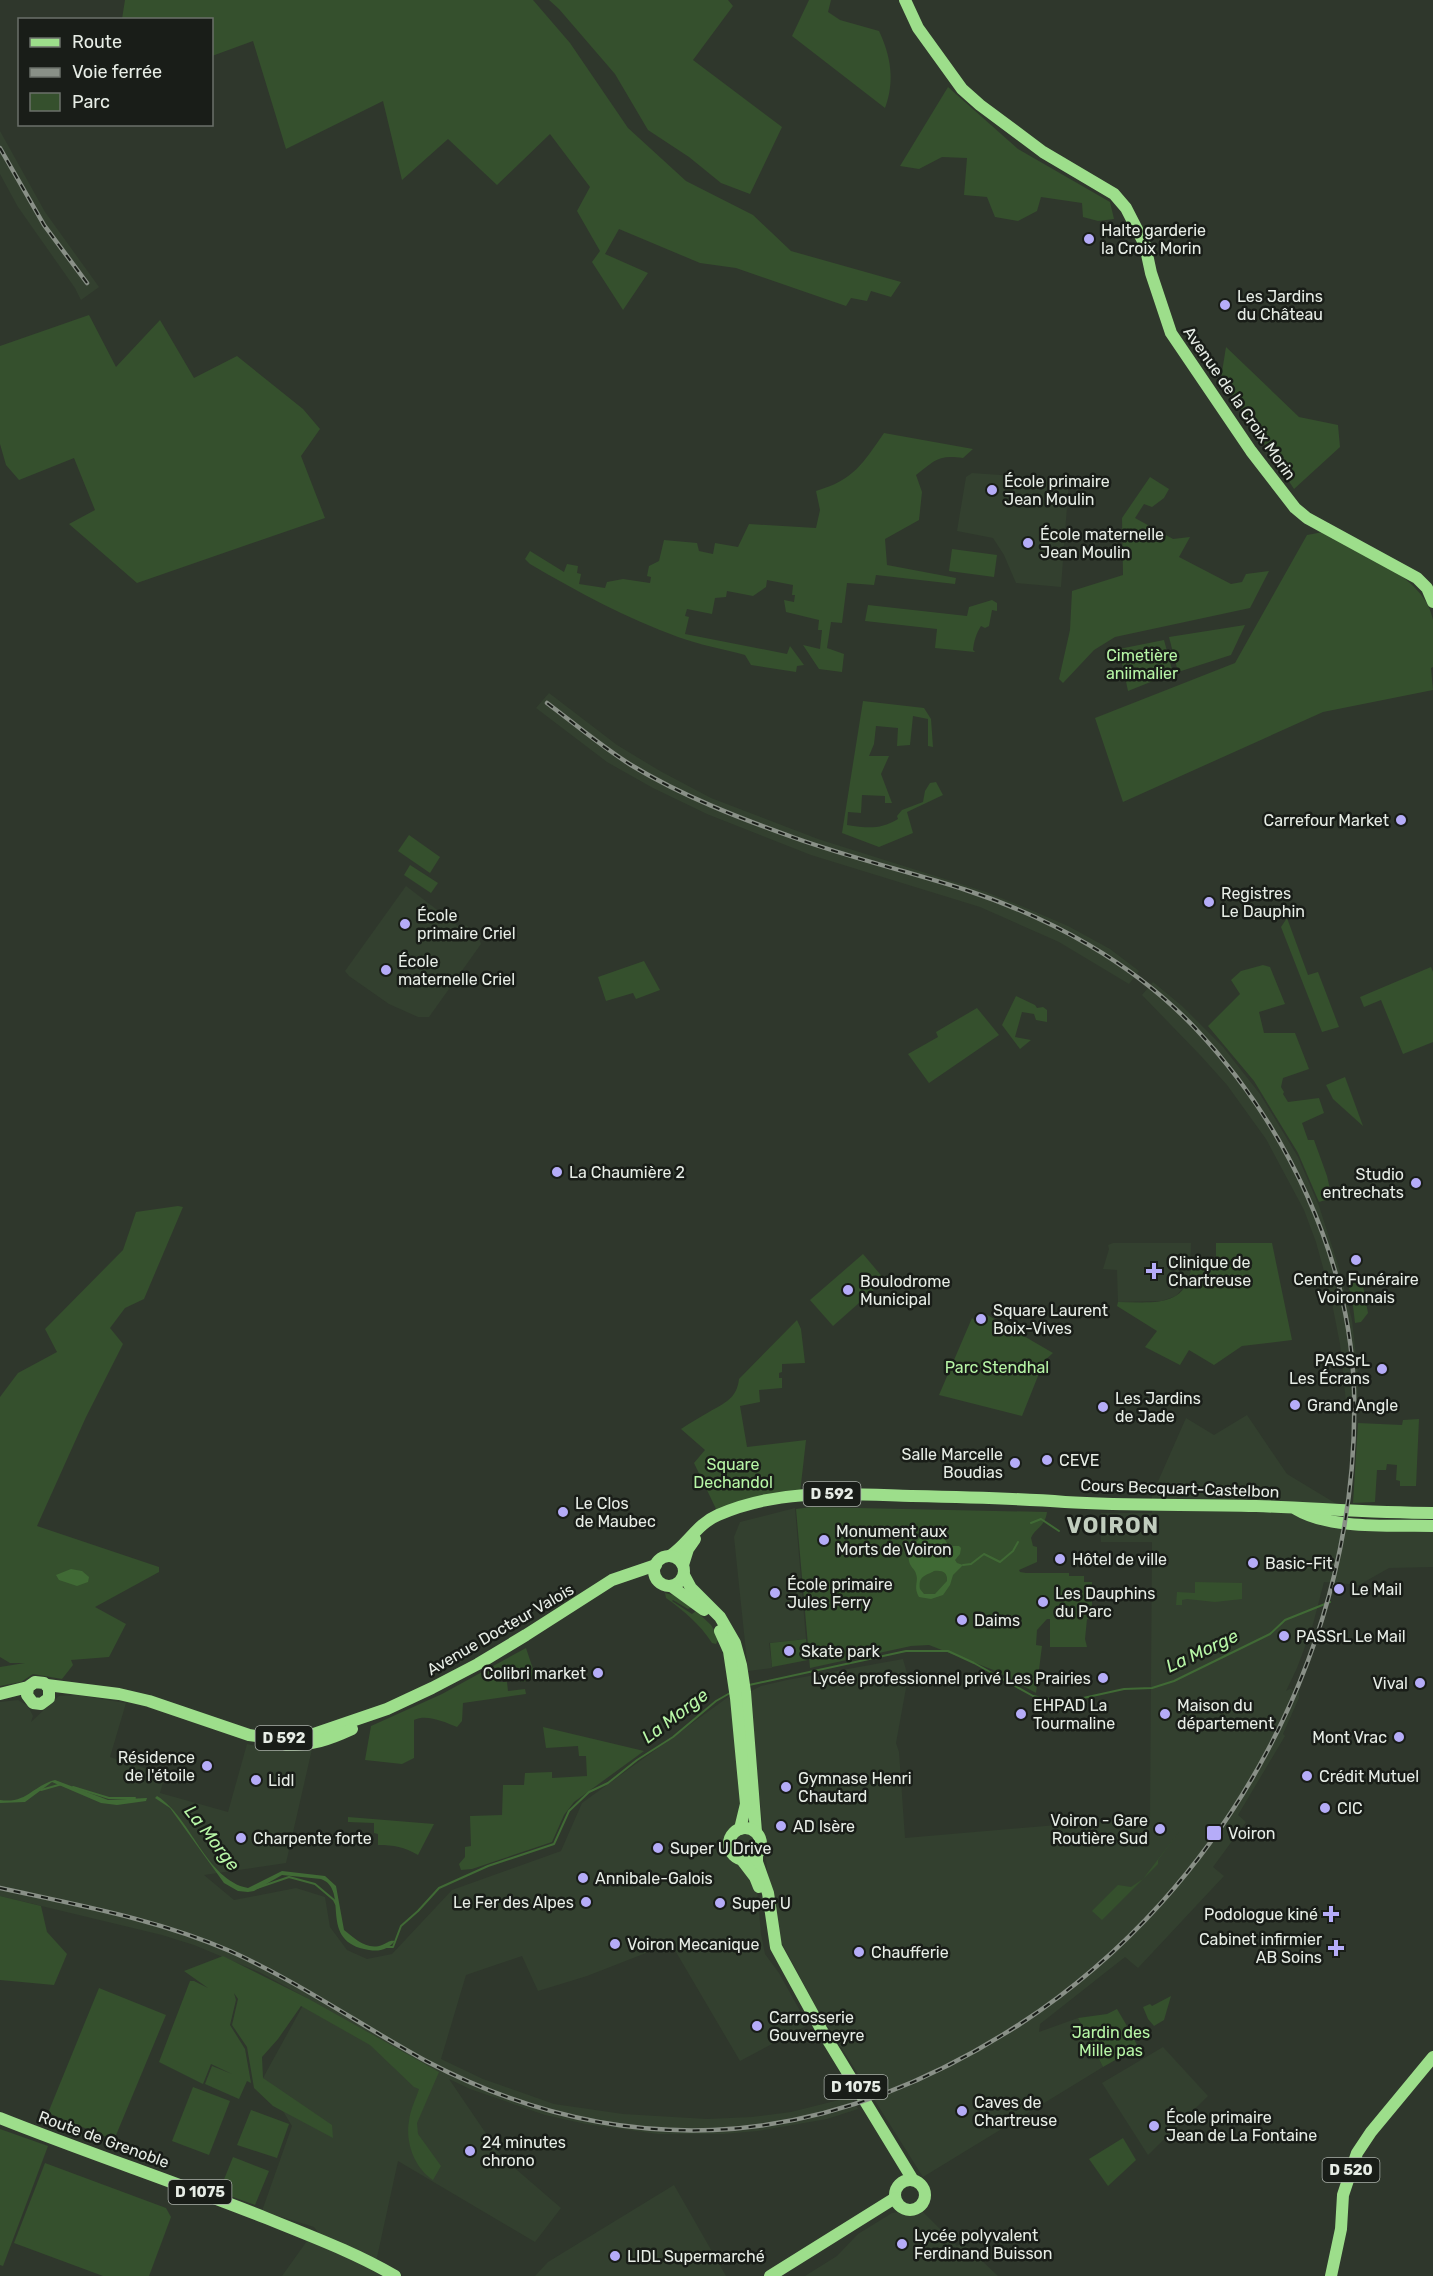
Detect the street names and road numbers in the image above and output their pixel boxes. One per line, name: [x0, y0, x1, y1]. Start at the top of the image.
street label: Avenue de la Croix Morin: [1179, 323, 1300, 484]
street label: Cours Becquart-Castelbon: [1080, 1476, 1280, 1501]
road number: D 592: [804, 1482, 860, 1506]
street label: Avenue Docteur Valois: [423, 1580, 577, 1679]
road number: D 592: [256, 1726, 312, 1750]
road number: D 1075: [824, 2075, 888, 2099]
street label: Route de Grenoble: [36, 2107, 172, 2172]
road number: D 520: [1322, 2158, 1380, 2182]
road number: D 1075: [168, 2180, 232, 2204]

